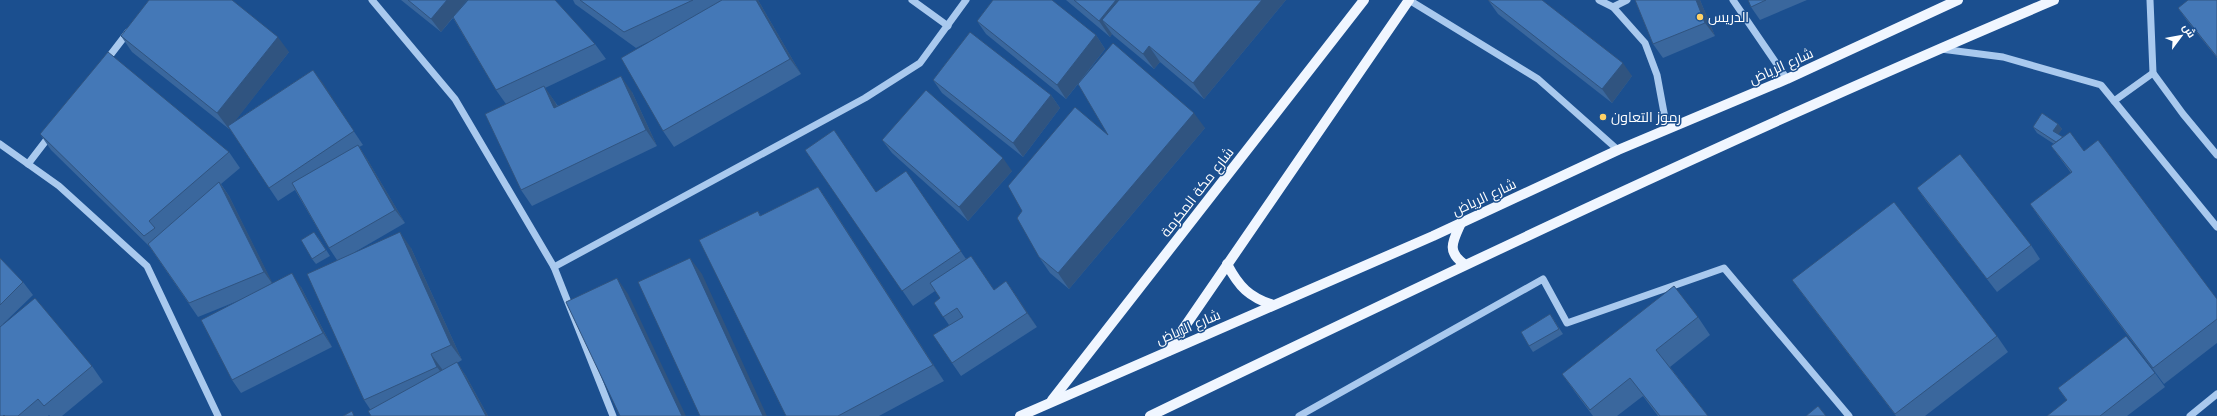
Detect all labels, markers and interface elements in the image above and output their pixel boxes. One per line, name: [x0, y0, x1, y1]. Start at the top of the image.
place label: الدريس: [1708, 9, 1749, 25]
marker: الدريس: [1695, 12, 1705, 22]
north arrow: [2161, 16, 2201, 56]
text: ش: [2180, 22, 2198, 40]
street label: شارع الرياض: [1746, 45, 1816, 88]
place label: رموز التعاون: [1611, 109, 1681, 125]
marker: رموز التعاون: [1598, 112, 1608, 122]
street label: شارع مكة المكرمة: [1157, 144, 1238, 240]
street label: شارع الرياض: [1450, 175, 1519, 220]
street label: شارع الرياض: [1153, 306, 1223, 349]

